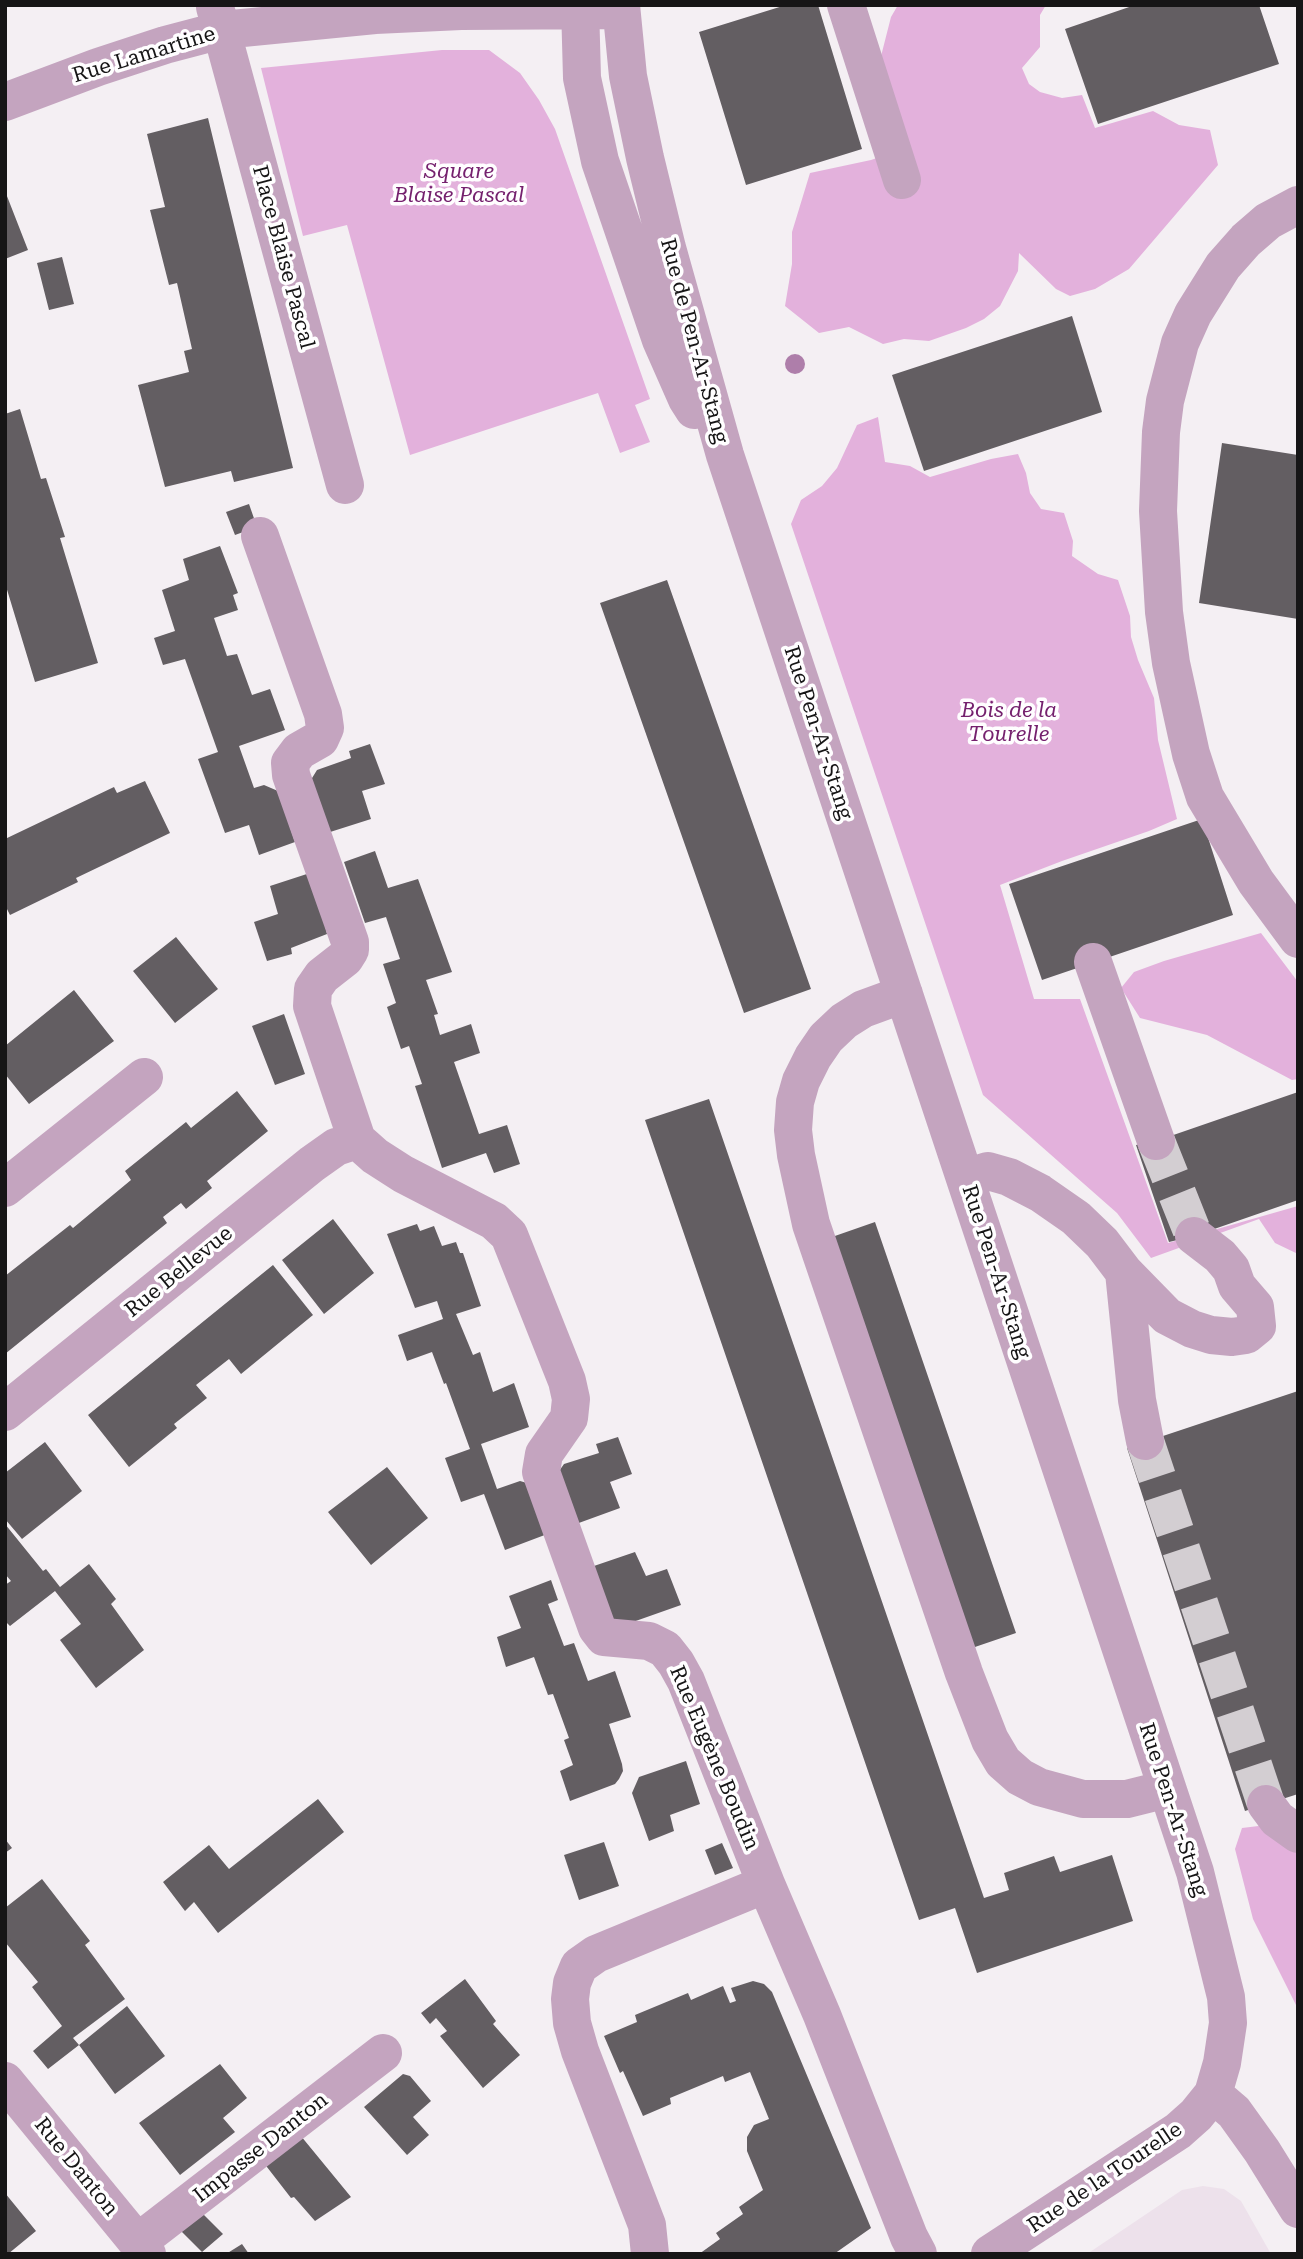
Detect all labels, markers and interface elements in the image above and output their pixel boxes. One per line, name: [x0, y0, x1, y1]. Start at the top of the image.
street label: Rue Lamartine: [70, 21, 218, 89]
park label: Square Blaise Pascal: [394, 159, 524, 209]
street label: Place Blaise Pascal: [246, 163, 320, 351]
street label: Rue de Pen-Ar-Stang: [654, 236, 734, 446]
street label: Rue Pen-Ar-Stang: [778, 643, 858, 823]
park label: Bois de la Tourelle: [961, 698, 1057, 748]
street label: Rue Pen-Ar-Stang: [956, 1182, 1036, 1362]
street label: Rue Bellevue: [120, 1221, 238, 1323]
street label: Rue Eugène Boudin: [664, 1662, 764, 1854]
street label: Rue Pen-Ar-Stang: [1133, 1720, 1213, 1900]
street label: Impasse Danton: [189, 2088, 333, 2208]
street label: Rue Danton: [29, 2113, 123, 2221]
street label: Rue de la Tourelle: [1023, 2117, 1187, 2239]

